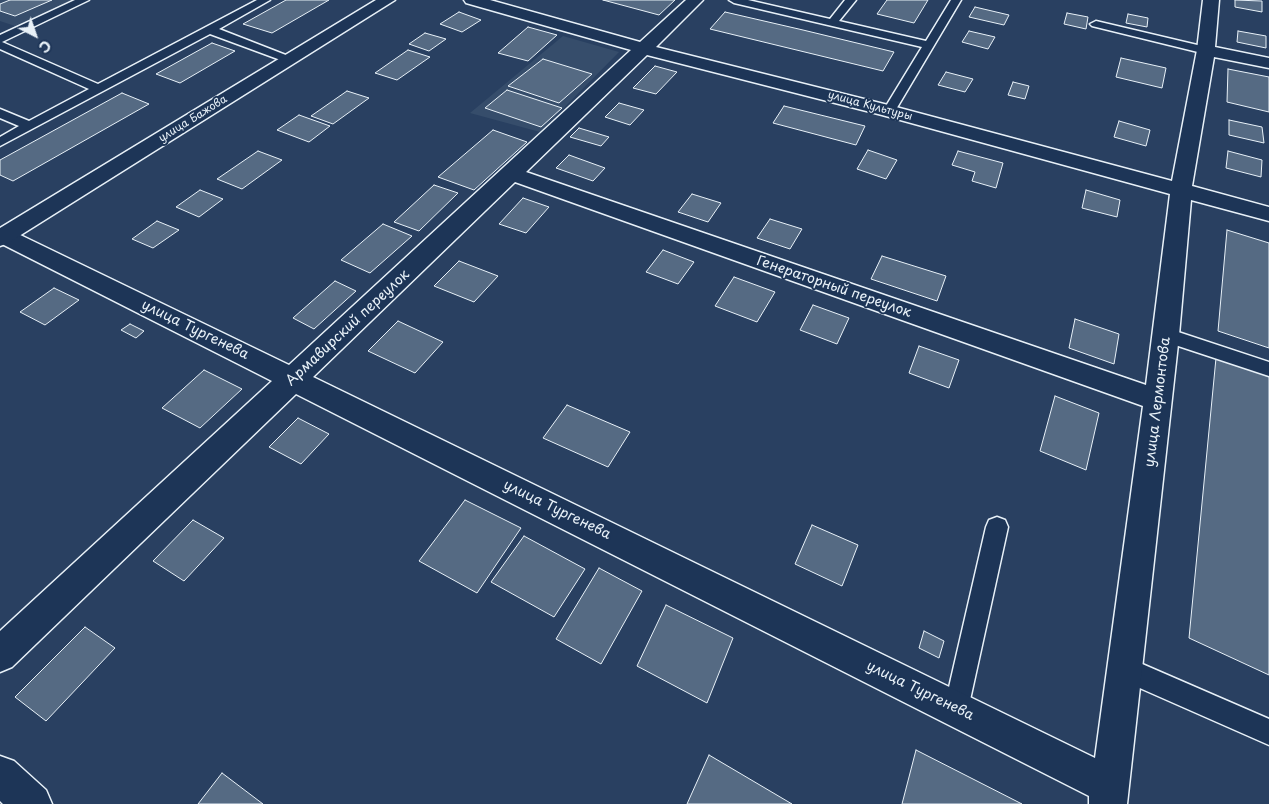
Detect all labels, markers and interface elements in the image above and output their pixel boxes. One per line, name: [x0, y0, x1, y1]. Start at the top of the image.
north arrow: [10, 10, 60, 60]
text: С: [34, 35, 56, 58]
street label: улица Культуры: [826, 88, 914, 124]
street label: улица Бажова: [156, 93, 230, 145]
street label: Генераторный переулок: [754, 253, 914, 321]
street label: Армавирский переулок: [283, 266, 413, 390]
street label: улица Тургенева: [139, 297, 251, 363]
street label: улица Лермонтова: [1142, 336, 1174, 468]
street label: улица Тургенева: [501, 477, 613, 543]
street label: улица Тургенева: [864, 658, 976, 724]

